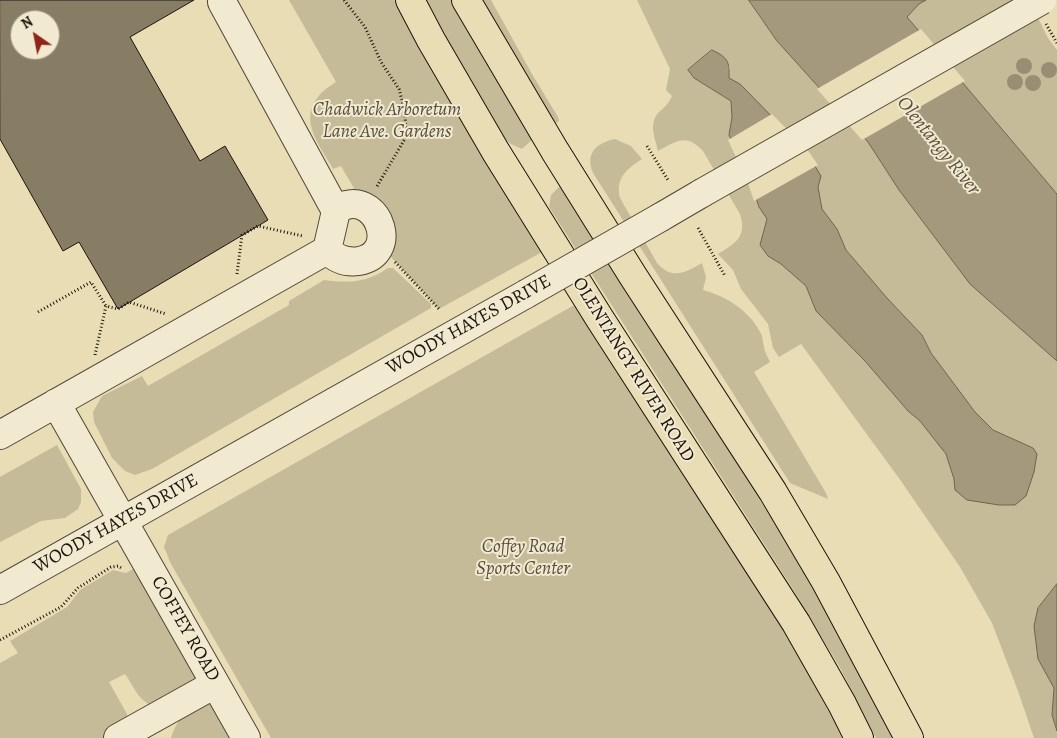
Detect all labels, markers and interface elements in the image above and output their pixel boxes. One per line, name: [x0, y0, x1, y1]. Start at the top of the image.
north arrow: [10, 10, 60, 60]
text: N: [18, 12, 37, 34]
water label: Olentangy River: [891, 92, 985, 200]
park label: Chadwick Arboretum Lane Ave. Gardens: [313, 99, 461, 143]
street label: WOODY HAYES DRIVE: [383, 270, 555, 380]
street label: OLENTANGY RIVER ROAD: [567, 273, 699, 467]
street label: WOODY HAYES DRIVE: [30, 469, 202, 579]
park label: Coffey Road Sports Center: [476, 536, 570, 580]
street label: COFFEY ROAD: [146, 572, 224, 686]

